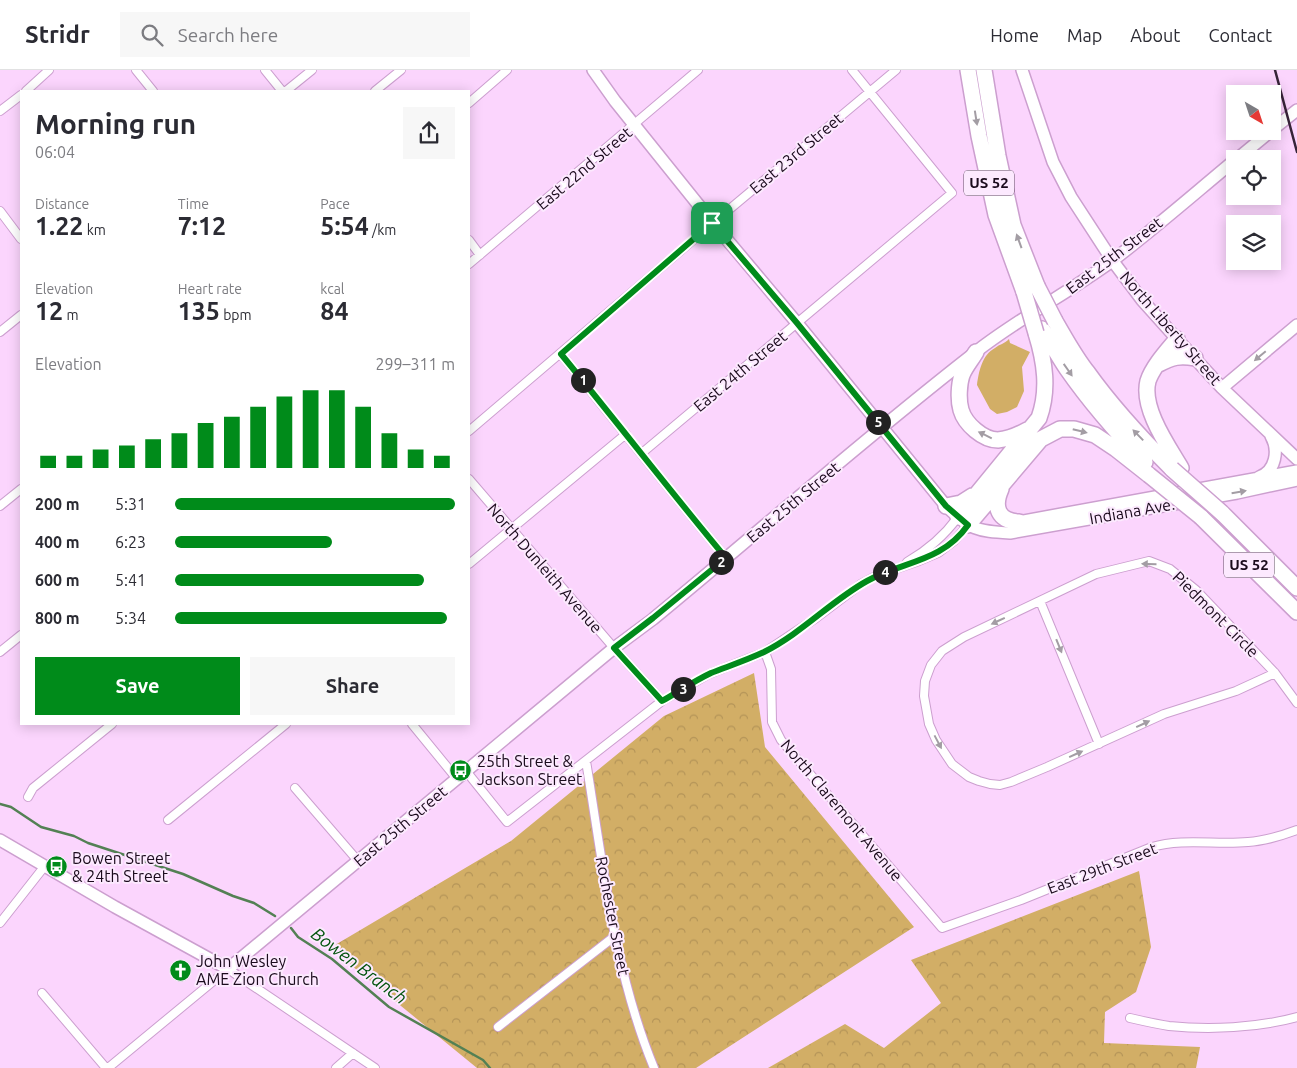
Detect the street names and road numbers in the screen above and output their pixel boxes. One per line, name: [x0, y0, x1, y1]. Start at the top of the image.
street label: East 23rd Street: [746, 108, 847, 197]
street label: East 22nd Street: [533, 122, 636, 213]
road number: US 52: [964, 170, 1014, 196]
street label: East 25th Street: [1062, 213, 1166, 297]
street label: North Liberty Street: [1117, 268, 1226, 389]
street label: East 24th Street: [690, 326, 791, 415]
street label: East 25th Street: [743, 457, 844, 546]
street label: Indiana Ave.: [1088, 495, 1176, 527]
street label: North Dunleith Avenue: [484, 500, 606, 636]
road number: US 52: [1224, 552, 1274, 578]
street label: Piedmont Circle: [1169, 567, 1263, 661]
street label: North Claremont Avenue: [778, 736, 906, 884]
street label: East 25th Street: [350, 781, 451, 870]
street label: East 29th Street: [1045, 839, 1160, 897]
street label: Rochester Street: [593, 855, 634, 978]

